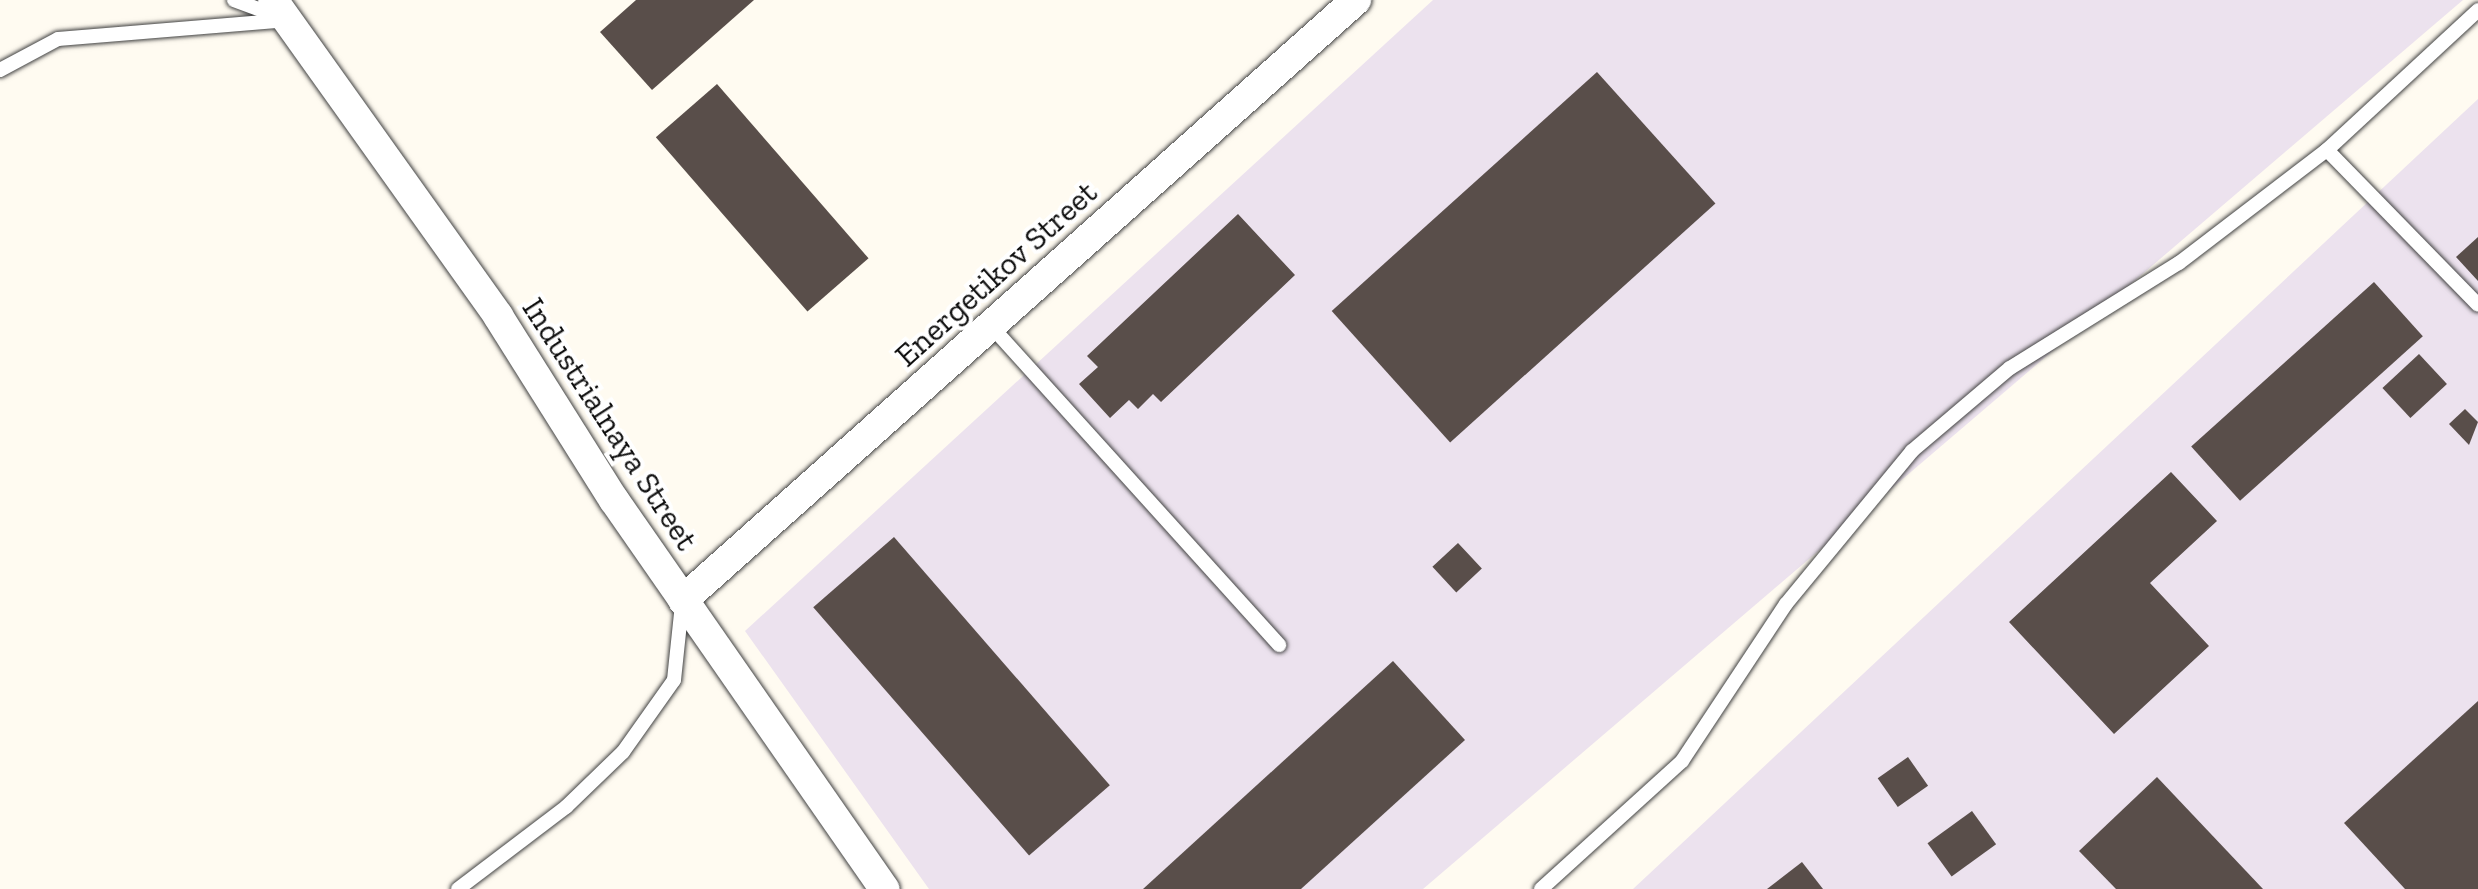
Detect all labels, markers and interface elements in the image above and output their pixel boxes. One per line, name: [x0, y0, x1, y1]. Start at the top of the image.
street label: Energetikov Street: [887, 173, 1105, 375]
street label: Industrialnaya Street: [514, 291, 706, 557]

